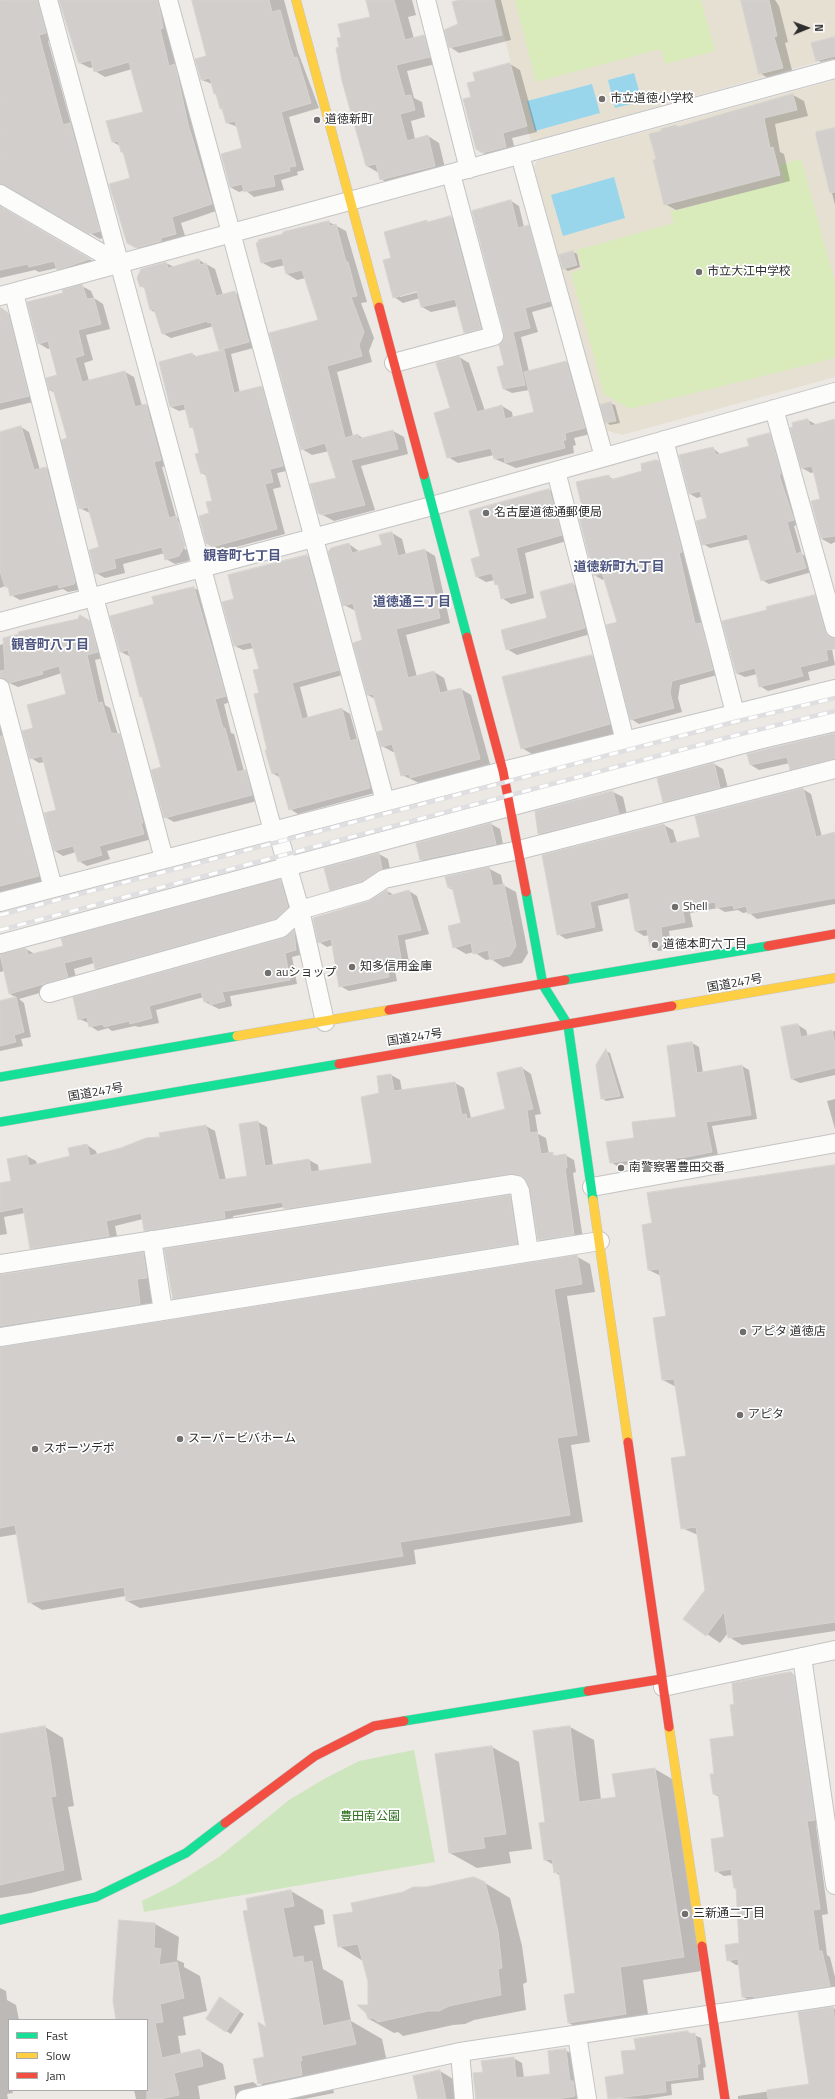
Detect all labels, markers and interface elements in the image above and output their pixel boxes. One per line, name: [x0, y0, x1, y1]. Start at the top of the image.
north arrow: [787, 8, 827, 48]
text: N: [811, 24, 827, 32]
place label: 市立道徳小学校: [610, 92, 694, 106]
marker: 市立道徳小学校: [597, 94, 607, 104]
place label: 道徳新町: [325, 113, 373, 127]
marker: 道徳新町: [312, 115, 322, 125]
place label: 市立大江中学校: [707, 265, 791, 279]
marker: 市立大江中学校: [694, 267, 704, 277]
place label: 名古屋道徳通郵便局: [494, 506, 602, 520]
marker: 名古屋道徳通郵便局: [481, 508, 491, 518]
district label: 観音町七丁目: [203, 549, 281, 565]
district label: 道徳新町九丁目: [574, 560, 664, 576]
district label: 道徳通三丁目: [373, 595, 451, 611]
district label: 観音町八丁目: [11, 638, 89, 654]
place label: Shell: [683, 900, 708, 914]
marker: Shell: [670, 902, 680, 912]
place label: 道徳本町六丁目: [663, 938, 747, 952]
marker: 道徳本町六丁目: [650, 940, 660, 950]
place label: 知多信用金庫: [360, 960, 432, 974]
marker: 知多信用金庫: [347, 962, 357, 972]
place label: auショップ: [276, 966, 336, 980]
marker: auショップ: [263, 968, 273, 978]
street label: 国道247号: [706, 972, 764, 996]
street label: 国道247号: [386, 1026, 444, 1050]
street label: 国道247号: [67, 1081, 125, 1105]
place label: 南警察署豊田交番: [629, 1161, 725, 1175]
marker: 南警察署豊田交番: [616, 1163, 626, 1173]
place label: アピタ 道徳店: [751, 1325, 826, 1339]
marker: アピタ 道徳店: [738, 1327, 748, 1337]
place label: アピタ: [748, 1408, 784, 1422]
marker: アピタ: [735, 1410, 745, 1420]
place label: スーパービバホーム: [188, 1432, 296, 1446]
marker: スーパービバホーム: [175, 1434, 185, 1444]
place label: スポーツデポ: [43, 1442, 115, 1456]
marker: スポーツデポ: [30, 1444, 40, 1454]
park label: 豊田南公園: [340, 1810, 400, 1824]
place label: 三新通二丁目: [693, 1907, 765, 1921]
marker: 三新通二丁目: [680, 1909, 690, 1919]
legend: [8, 2019, 148, 2091]
text: Fast: [46, 2026, 68, 2045]
text: Slow: [46, 2046, 71, 2065]
text: Jam: [46, 2066, 66, 2085]

